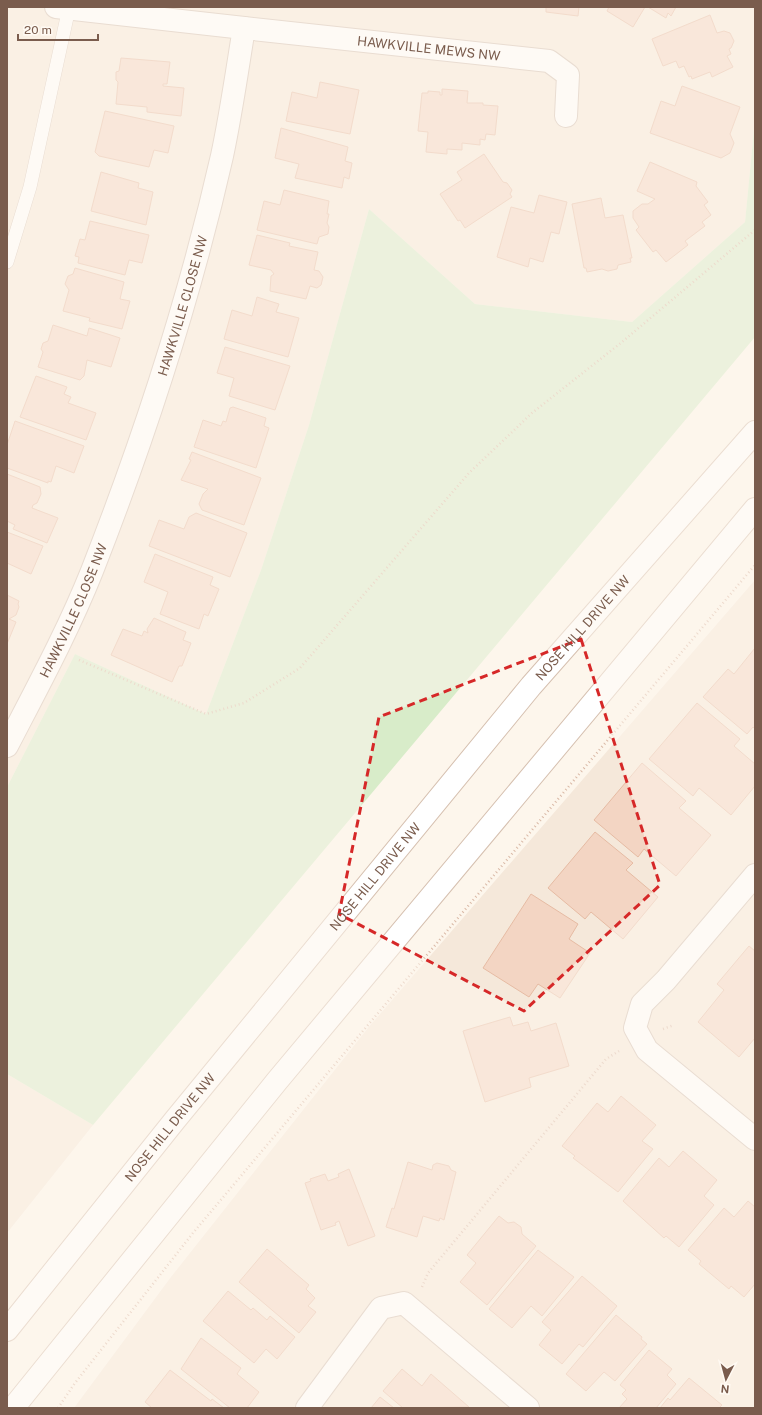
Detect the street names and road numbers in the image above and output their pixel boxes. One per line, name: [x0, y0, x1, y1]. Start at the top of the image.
street label: HAWKVILLE MEWS NW: [357, 33, 502, 64]
street label: HAWKVILLE CLOSE NW: [155, 233, 210, 378]
street label: HAWKVILLE CLOSE NW: [37, 541, 110, 680]
street label: NOSE HILL DRIVE NW: [533, 572, 633, 684]
street label: NOSE HILL DRIVE NW: [327, 819, 424, 934]
street label: NOSE HILL DRIVE NW: [122, 1070, 219, 1185]

